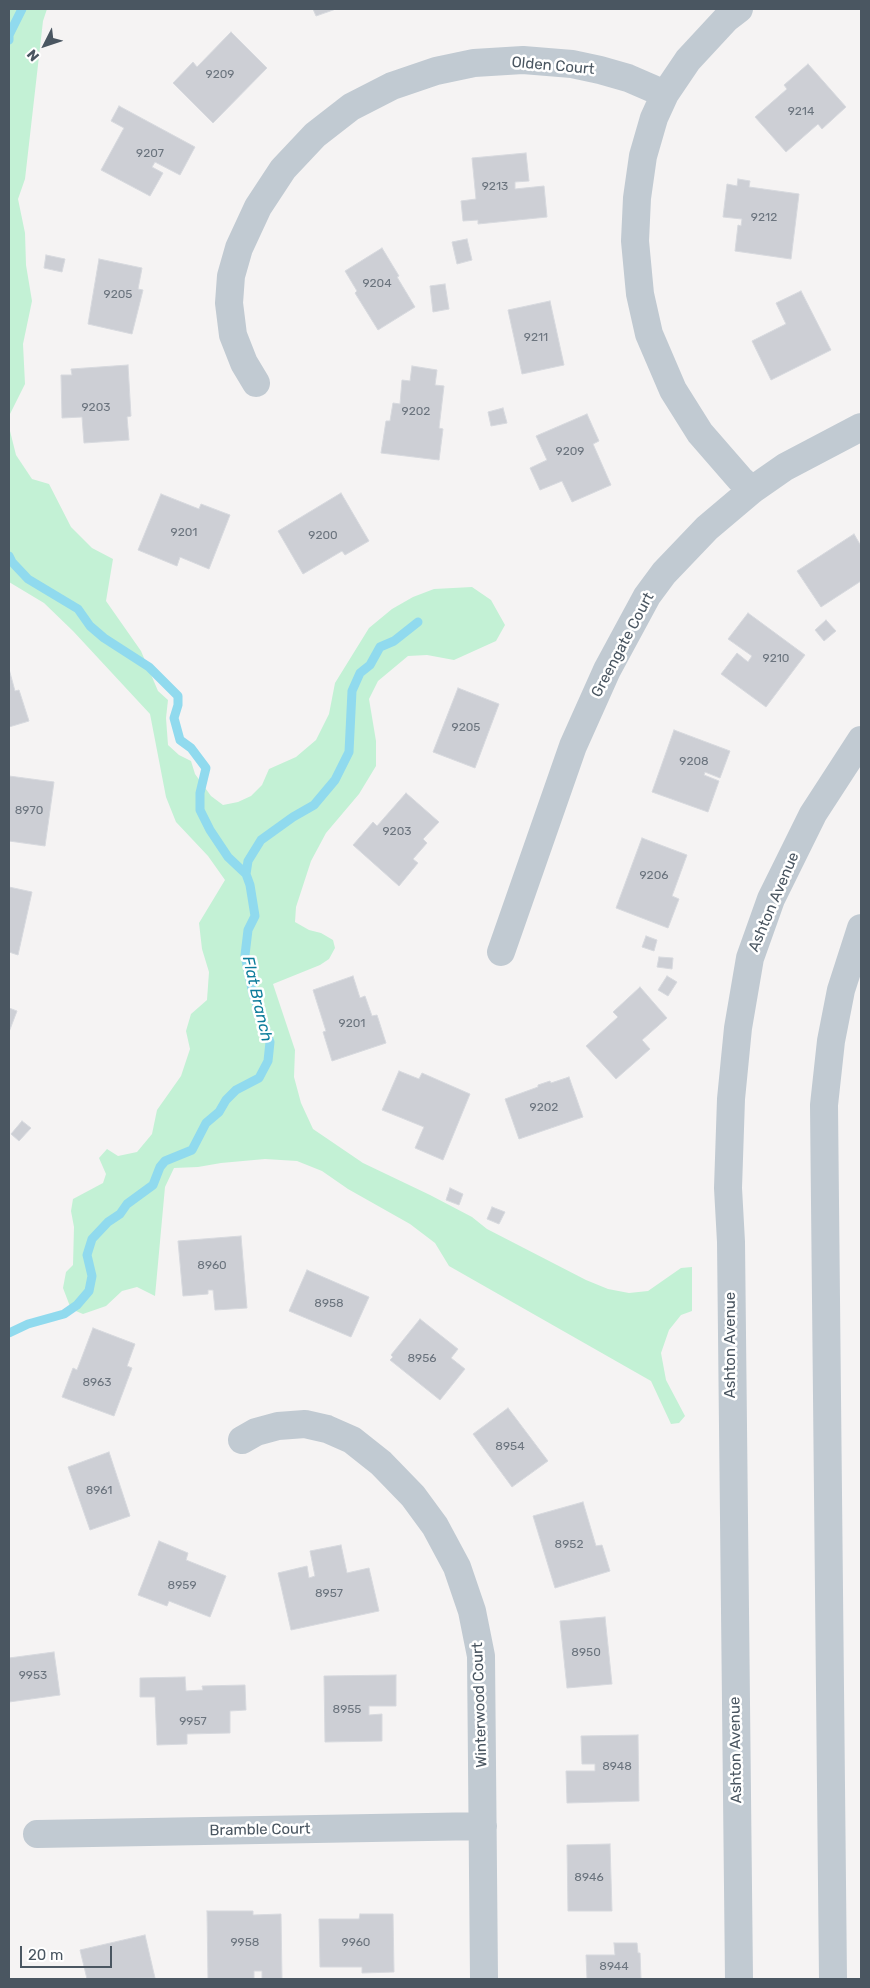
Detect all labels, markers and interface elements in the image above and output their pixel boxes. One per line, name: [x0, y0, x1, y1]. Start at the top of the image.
north arrow: [20, 20, 70, 70]
text: N: [24, 46, 43, 65]
street label: Olden Court: [511, 53, 595, 79]
house number: 9209: [206, 68, 234, 82]
house number: 9214: [788, 105, 814, 119]
house number: 9207: [136, 147, 164, 161]
house number: 9213: [482, 180, 508, 194]
house number: 9212: [751, 211, 777, 225]
house number: 9204: [362, 277, 392, 291]
house number: 9205: [104, 288, 132, 302]
house number: 9211: [524, 331, 548, 345]
house number: 9203: [82, 401, 110, 415]
house number: 9202: [402, 405, 430, 419]
house number: 9209: [556, 445, 584, 459]
house number: 9201: [171, 526, 197, 540]
house number: 9200: [308, 529, 338, 543]
street label: Greengate Court: [588, 590, 658, 700]
house number: 9210: [763, 652, 789, 666]
house number: 9205: [452, 721, 480, 735]
house number: 9208: [679, 755, 709, 769]
house number: 8970: [15, 804, 43, 818]
house number: 9203: [383, 825, 411, 839]
street label: Ashton Avenue: [745, 849, 803, 955]
house number: 9206: [639, 869, 669, 883]
water label: Flat Branch: [238, 954, 276, 1044]
house number: 9201: [339, 1017, 365, 1031]
house number: 9202: [530, 1101, 558, 1115]
house number: 8960: [197, 1259, 227, 1273]
street label: Ashton Avenue: [722, 1292, 740, 1398]
house number: 8958: [314, 1297, 344, 1311]
house number: 8956: [407, 1352, 437, 1366]
house number: 8963: [82, 1376, 112, 1390]
house number: 8954: [495, 1440, 525, 1454]
house number: 8961: [86, 1484, 112, 1498]
house number: 8952: [555, 1538, 583, 1552]
house number: 8959: [168, 1579, 196, 1593]
house number: 8957: [315, 1587, 343, 1601]
street label: Winterwood Court: [469, 1642, 491, 1768]
house number: 8950: [571, 1646, 601, 1660]
house number: 9953: [19, 1669, 47, 1683]
street label: Ashton Avenue: [726, 1697, 746, 1803]
house number: 8955: [332, 1703, 362, 1717]
house number: 9957: [179, 1715, 207, 1729]
house number: 8948: [602, 1760, 632, 1774]
street label: Bramble Court: [209, 1820, 311, 1840]
house number: 8946: [574, 1871, 604, 1885]
scale bar: [22, 1936, 115, 1968]
house number: 9958: [231, 1936, 259, 1950]
house number: 9960: [342, 1936, 370, 1950]
text: 20 m: [28, 1946, 63, 1964]
house number: 8944: [599, 1960, 629, 1974]

